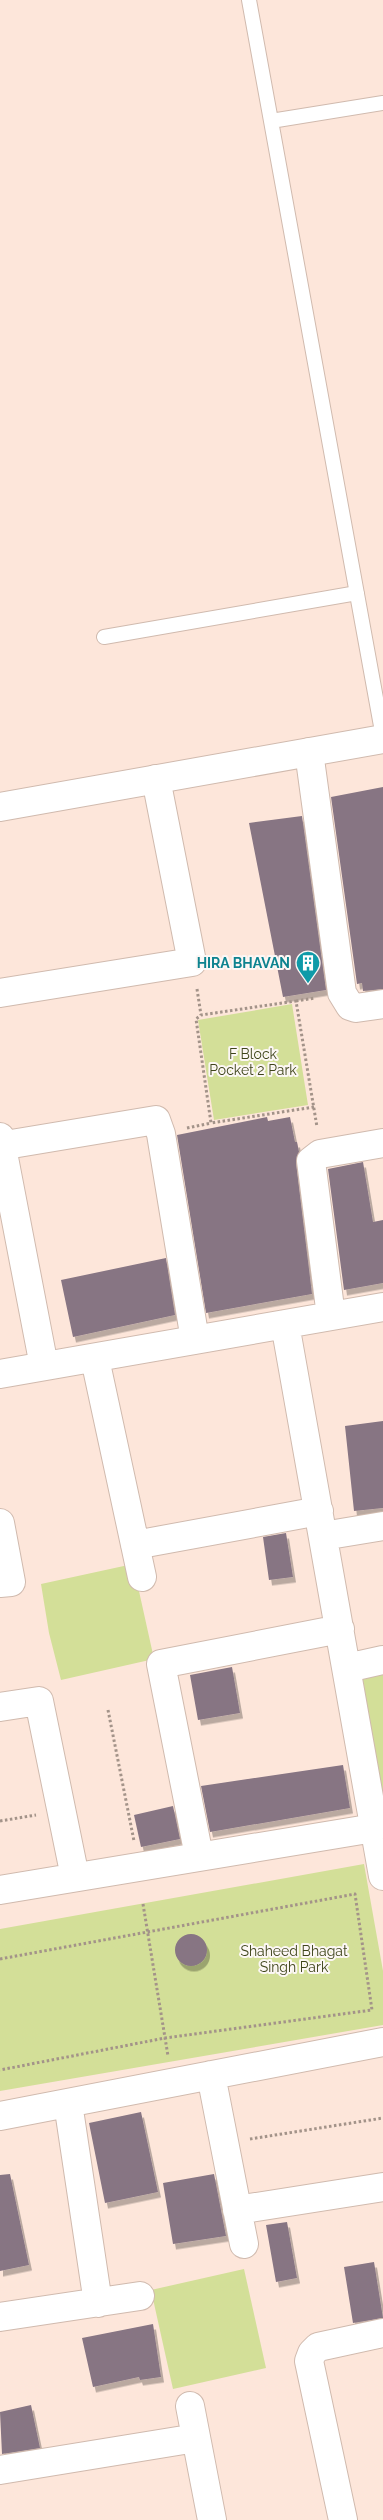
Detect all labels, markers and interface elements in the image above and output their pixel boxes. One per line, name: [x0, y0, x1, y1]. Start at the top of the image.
building icon: HIRA BHAVAN: [295, 950, 321, 984]
place label: HIRA BHAVAN: [197, 955, 290, 971]
park label: F Block Pocket 2 Park: [209, 1046, 297, 1078]
park label: Shaheed Bhagat Singh Park: [240, 1943, 348, 1975]

